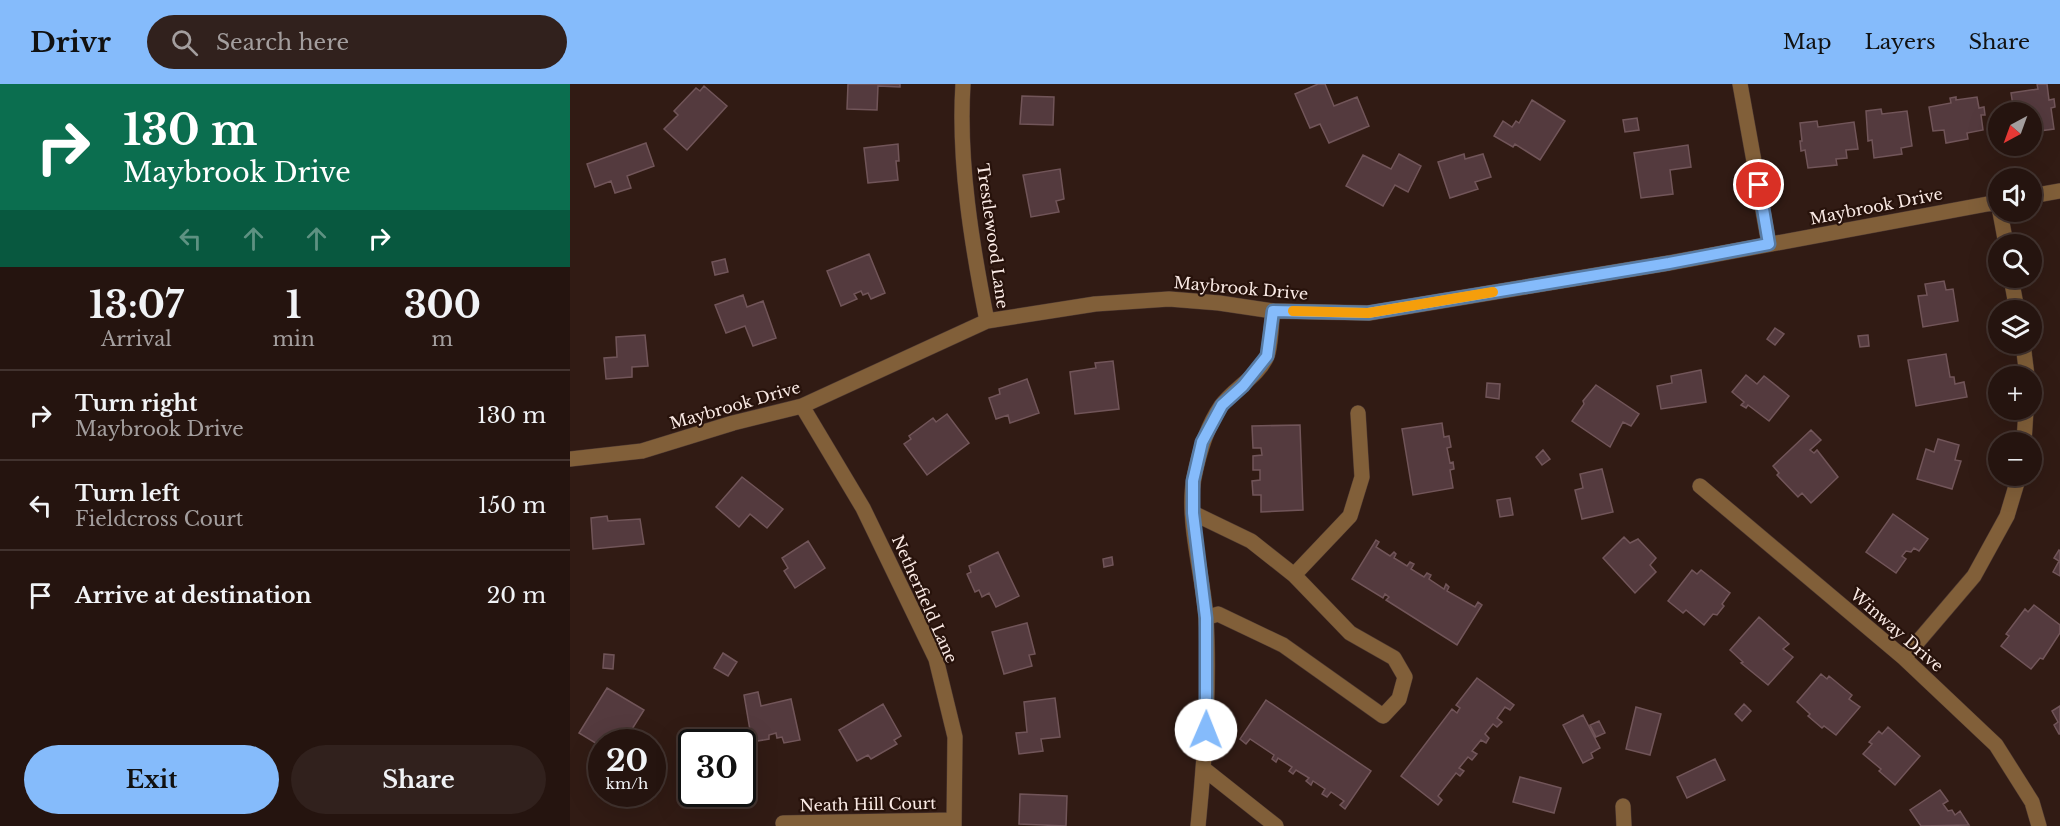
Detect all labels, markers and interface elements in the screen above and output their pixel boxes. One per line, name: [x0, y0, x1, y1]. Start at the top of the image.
search box: [147, 15, 567, 69]
text: Drivr: [30, 25, 111, 60]
icon: search: [168, 26, 201, 59]
text: Search here: [216, 29, 349, 56]
text: Map: [1783, 29, 1832, 55]
text: Layers: [1865, 29, 1936, 55]
text: Share: [1969, 29, 2030, 55]
north arrow: [1988, 102, 2042, 156]
map controls: [1988, 102, 2042, 486]
text: 130 m: [123, 104, 257, 156]
icon: right: [24, 108, 102, 186]
text: Maybrook Drive: [123, 156, 351, 189]
pin: [1733, 159, 1784, 210]
street label: Trestlewood Lane: [973, 162, 1013, 310]
icon: arrive: [1742, 168, 1775, 201]
button: sound: [1988, 168, 2042, 222]
street label: Maybrook Drive: [1808, 183, 1944, 229]
icon: left: [174, 222, 207, 255]
icon: ahead: [237, 222, 270, 255]
icon: ahead: [300, 222, 333, 255]
icon: right: [363, 222, 396, 255]
button: search: [1988, 234, 2042, 288]
street label: Maybrook Drive: [1173, 272, 1309, 304]
text: 13:07: [89, 283, 184, 328]
text: 1: [286, 283, 301, 328]
text: 300: [404, 283, 481, 328]
button: layers: [1988, 300, 2042, 354]
text: Arrival: [101, 327, 172, 351]
text: min: [273, 327, 315, 351]
text: m: [432, 327, 453, 351]
button: +: [1988, 366, 2042, 420]
street label: Maybrook Drive: [667, 377, 803, 433]
text: Turn right: [75, 390, 197, 417]
icon: right: [24, 399, 57, 432]
text: 130 m: [477, 402, 546, 429]
text: Maybrook Drive: [75, 417, 244, 441]
button: −: [1988, 432, 2042, 486]
text: Turn left: [75, 480, 180, 507]
icon: left: [24, 489, 57, 522]
text: 150 m: [478, 492, 546, 519]
text: Fieldcross Court: [75, 507, 243, 531]
street label: Netherfield Lane: [888, 532, 962, 666]
icon: arrive: [24, 579, 57, 612]
text: Arrive at destination: [75, 582, 312, 609]
text: 20 m: [487, 582, 546, 609]
street label: Winway Drive: [1846, 583, 1948, 676]
position arrow: [1174, 698, 1238, 762]
speed limit sign: 30: [678, 729, 756, 807]
text: 20: [606, 742, 648, 779]
button: Exit: [24, 745, 279, 814]
button: Share: [291, 745, 546, 814]
text: km/h: [606, 774, 648, 793]
street label: Neath Hill Court: [800, 793, 936, 815]

